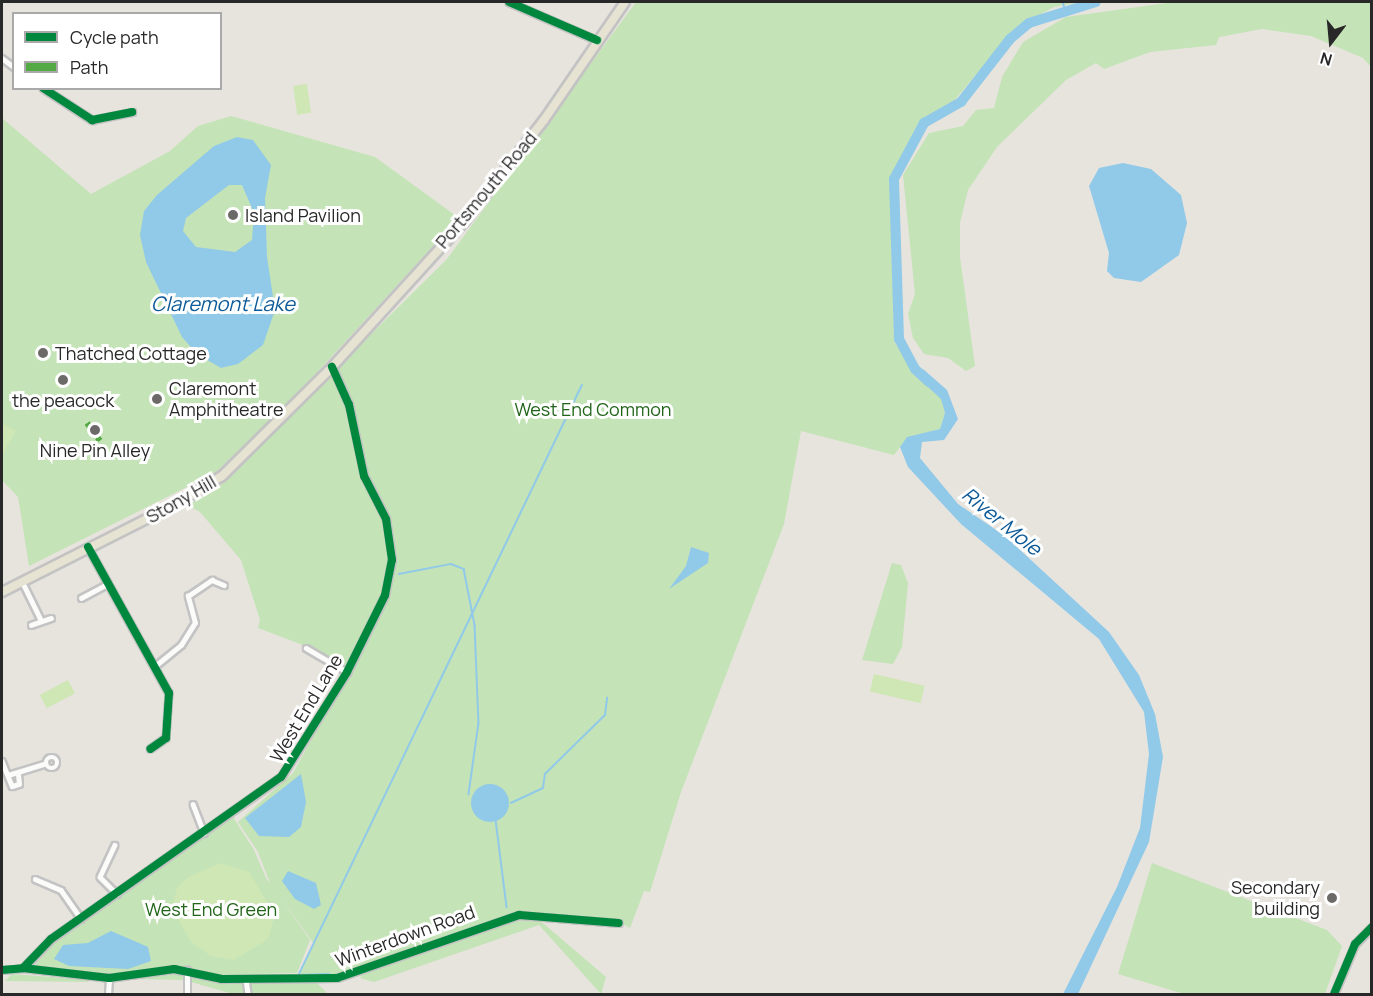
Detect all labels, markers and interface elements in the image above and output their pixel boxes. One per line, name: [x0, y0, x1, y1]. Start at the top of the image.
legend: [12, 12, 222, 90]
north arrow: [1301, 12, 1361, 72]
text: Cycle path: [70, 25, 159, 49]
text: N: [1317, 47, 1335, 71]
text: Path: [70, 55, 108, 79]
street label: Portsmouth Road: [431, 127, 541, 253]
place label: Island Pavilion: [245, 204, 361, 226]
marker: Island Pavilion: [226, 208, 240, 222]
water label: Claremont Lake: [151, 291, 295, 315]
place label: Thatched Cottage: [55, 342, 207, 364]
marker: Thatched Cottage: [36, 346, 50, 360]
marker: the peacock: [56, 373, 70, 387]
place label: Claremont Amphitheatre: [169, 378, 283, 420]
place label: the peacock: [12, 389, 114, 411]
marker: Claremont Amphitheatre: [150, 392, 164, 406]
park label: West End Common: [514, 398, 672, 420]
marker: Nine Pin Alley: [88, 423, 102, 437]
place label: Nine Pin Alley: [40, 439, 150, 461]
street label: Stony Hill: [142, 470, 220, 528]
water label: River Mole: [958, 482, 1046, 560]
street label: West End Lane: [265, 650, 347, 766]
place label: Secondary building: [1231, 877, 1320, 920]
marker: Secondary building: [1325, 891, 1339, 905]
park label: West End Green: [145, 898, 277, 920]
street label: Winterdown Road: [332, 901, 478, 971]

